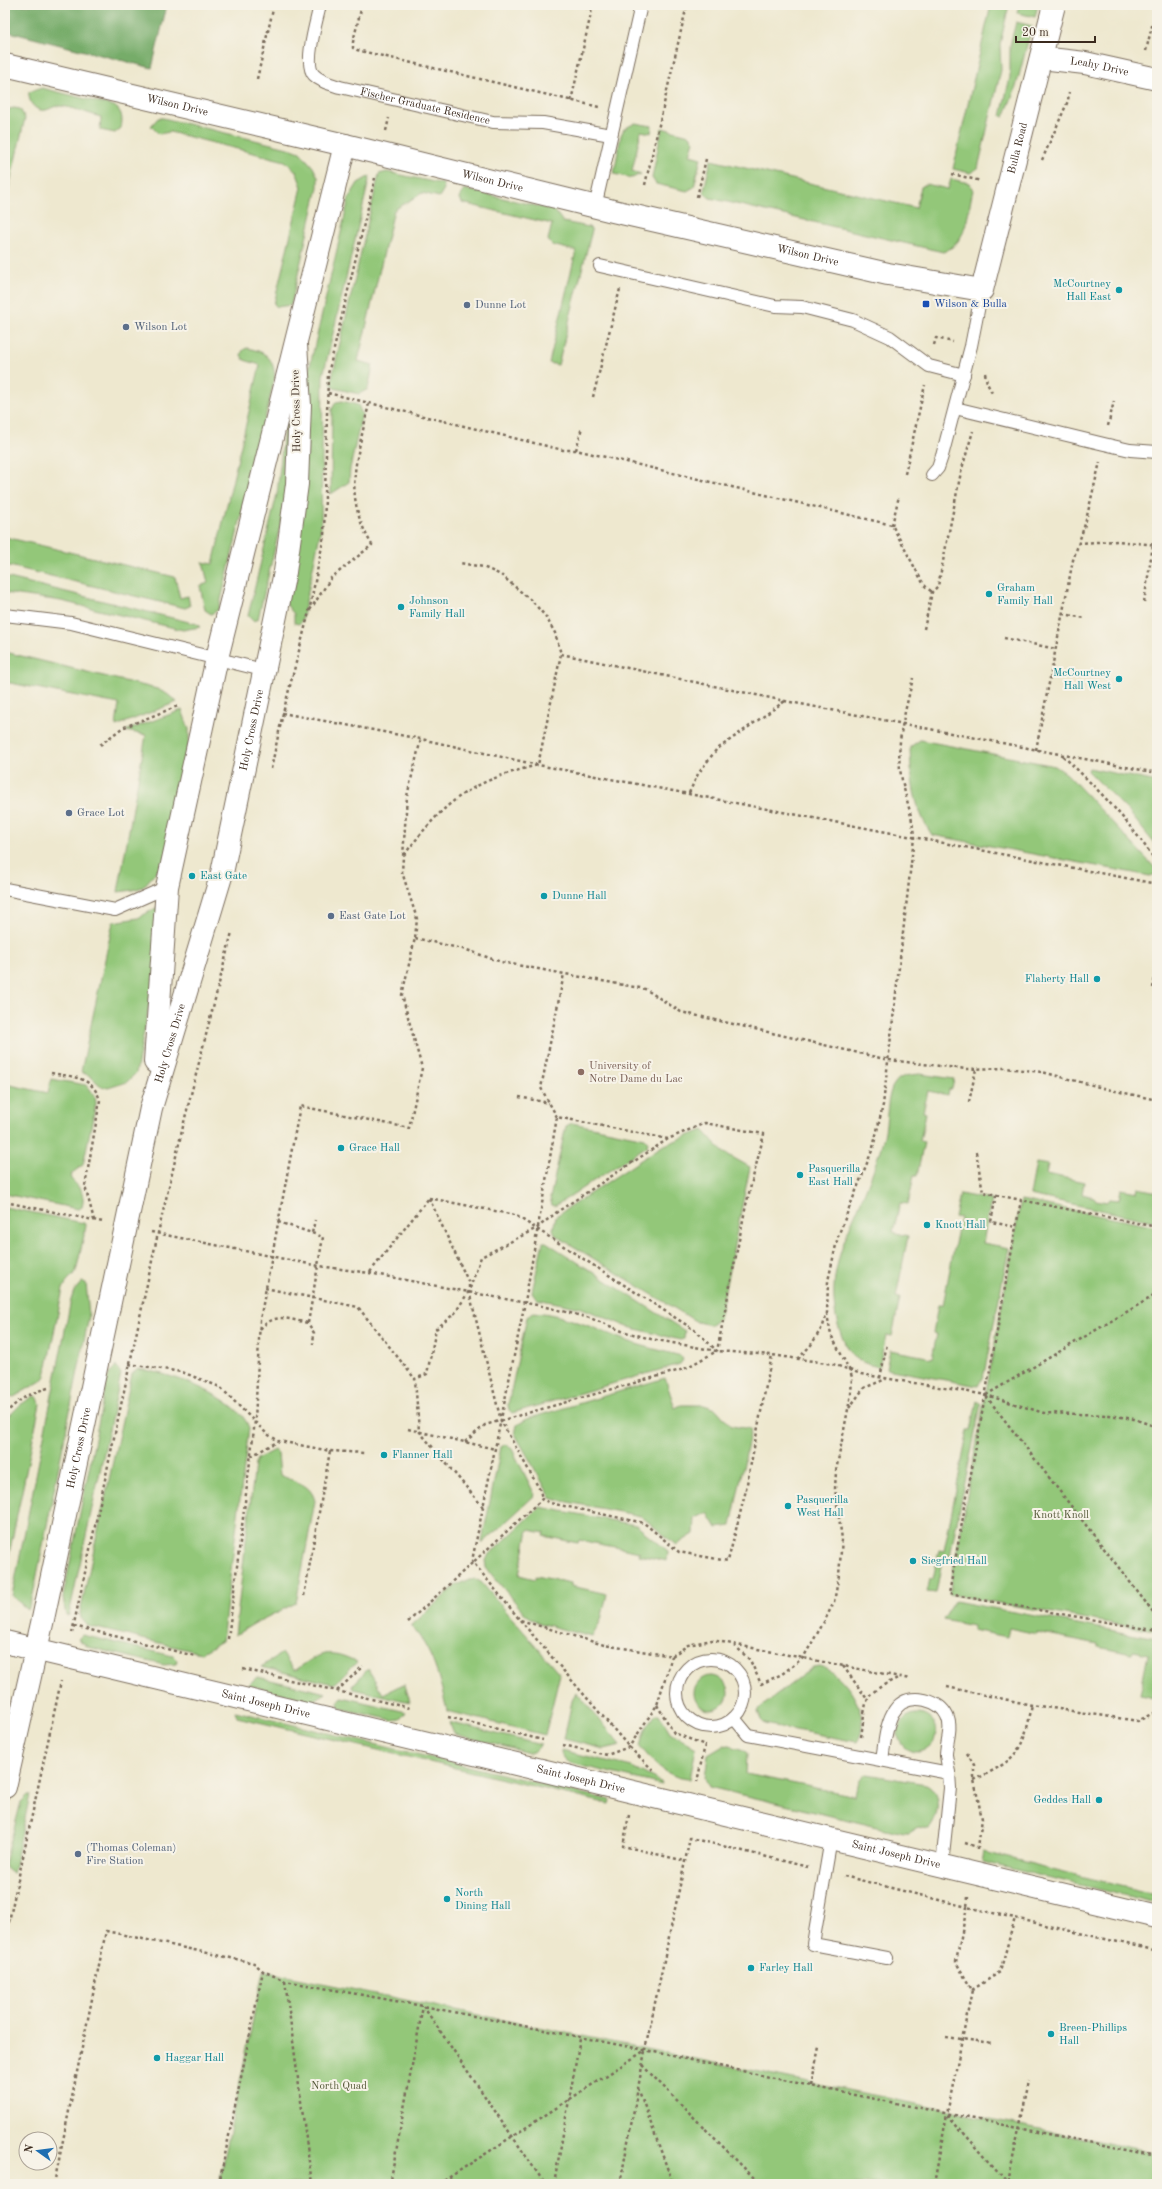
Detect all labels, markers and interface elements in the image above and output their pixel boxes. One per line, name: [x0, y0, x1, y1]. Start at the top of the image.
scale bar: [1016, 18, 1095, 44]
text: 20 m: [1022, 27, 1049, 39]
street label: Leahy Drive: [1070, 56, 1129, 78]
street label: Fischer Graduate Residence: [359, 86, 491, 127]
street label: Wilson Drive: [145, 93, 209, 118]
street label: Bulla Road: [1006, 121, 1030, 175]
street label: Wilson Drive: [460, 168, 524, 194]
street label: Wilson Drive: [776, 243, 840, 268]
place label: McCourtney Hall East: [1053, 279, 1111, 303]
marker: McCourtney Hall East: [1114, 285, 1124, 295]
marker: Wilson & Bulla: [921, 299, 931, 309]
place label: Wilson & Bulla: [934, 299, 1008, 310]
marker: Dunne Lot: [462, 300, 472, 310]
place label: Dunne Lot: [475, 300, 526, 311]
marker: Wilson Lot: [121, 322, 131, 332]
place label: Wilson Lot: [134, 322, 187, 333]
street label: Holy Cross Drive: [291, 370, 303, 452]
place label: Graham Family Hall: [997, 583, 1053, 607]
marker: Graham Family Hall: [984, 589, 994, 599]
place label: Johnson Family Hall: [409, 596, 465, 620]
marker: Johnson Family Hall: [396, 602, 406, 612]
place label: McCourtney Hall West: [1053, 668, 1111, 692]
marker: McCourtney Hall West: [1114, 674, 1124, 684]
street label: Holy Cross Drive: [238, 689, 266, 772]
marker: Grace Lot: [64, 808, 74, 818]
place label: Grace Lot: [77, 808, 125, 819]
marker: East Gate: [187, 871, 197, 881]
place label: East Gate: [200, 871, 247, 882]
marker: Dunne Hall: [539, 891, 549, 901]
place label: Dunne Hall: [552, 891, 607, 902]
marker: East Gate Lot: [326, 911, 336, 921]
place label: East Gate Lot: [339, 911, 406, 922]
place label: Flaherty Hall: [1025, 974, 1089, 985]
marker: Flaherty Hall: [1092, 974, 1102, 984]
street label: Holy Cross Drive: [153, 1002, 188, 1085]
place label: University of Notre Dame du Lac: [589, 1061, 683, 1085]
marker: University of Notre Dame du Lac: [576, 1067, 586, 1077]
marker: Grace Hall: [336, 1143, 346, 1153]
place label: Grace Hall: [349, 1143, 400, 1154]
place label: Pasquerilla East Hall: [808, 1164, 861, 1188]
marker: Pasquerilla East Hall: [795, 1170, 805, 1180]
marker: Knott Hall: [922, 1220, 932, 1230]
place label: Knott Hall: [935, 1220, 986, 1231]
street label: Holy Cross Drive: [65, 1407, 93, 1490]
marker: Flanner Hall: [379, 1450, 389, 1460]
place label: Flanner Hall: [392, 1450, 452, 1461]
place label: Pasquerilla West Hall: [796, 1495, 849, 1519]
marker: Pasquerilla West Hall: [783, 1501, 793, 1511]
park label: Knott Knoll: [1033, 1510, 1089, 1521]
marker: Siegfried Hall: [908, 1556, 918, 1566]
place label: Siegfried Hall: [921, 1556, 987, 1567]
street label: Saint Joseph Drive: [220, 1688, 311, 1720]
street label: Saint Joseph Drive: [535, 1764, 626, 1795]
place label: Geddes Hall: [1034, 1795, 1091, 1806]
marker: Geddes Hall: [1094, 1795, 1104, 1805]
street label: Saint Joseph Drive: [851, 1839, 941, 1871]
place label: (Thomas Coleman) Fire Station: [86, 1843, 176, 1867]
marker: (Thomas Coleman) Fire Station: [73, 1849, 83, 1859]
place label: North Dining Hall: [455, 1888, 510, 1912]
marker: North Dining Hall: [442, 1894, 452, 1904]
marker: Farley Hall: [746, 1963, 756, 1973]
place label: Farley Hall: [759, 1963, 813, 1974]
place label: Breen-Phillips Hall: [1059, 2023, 1127, 2047]
marker: Breen-Phillips Hall: [1046, 2029, 1056, 2039]
marker: Haggar Hall: [152, 2053, 162, 2063]
place label: Haggar Hall: [165, 2053, 224, 2064]
park label: North Quad: [311, 2081, 367, 2092]
north arrow: [18, 2131, 58, 2171]
text: N: [23, 2143, 36, 2154]

